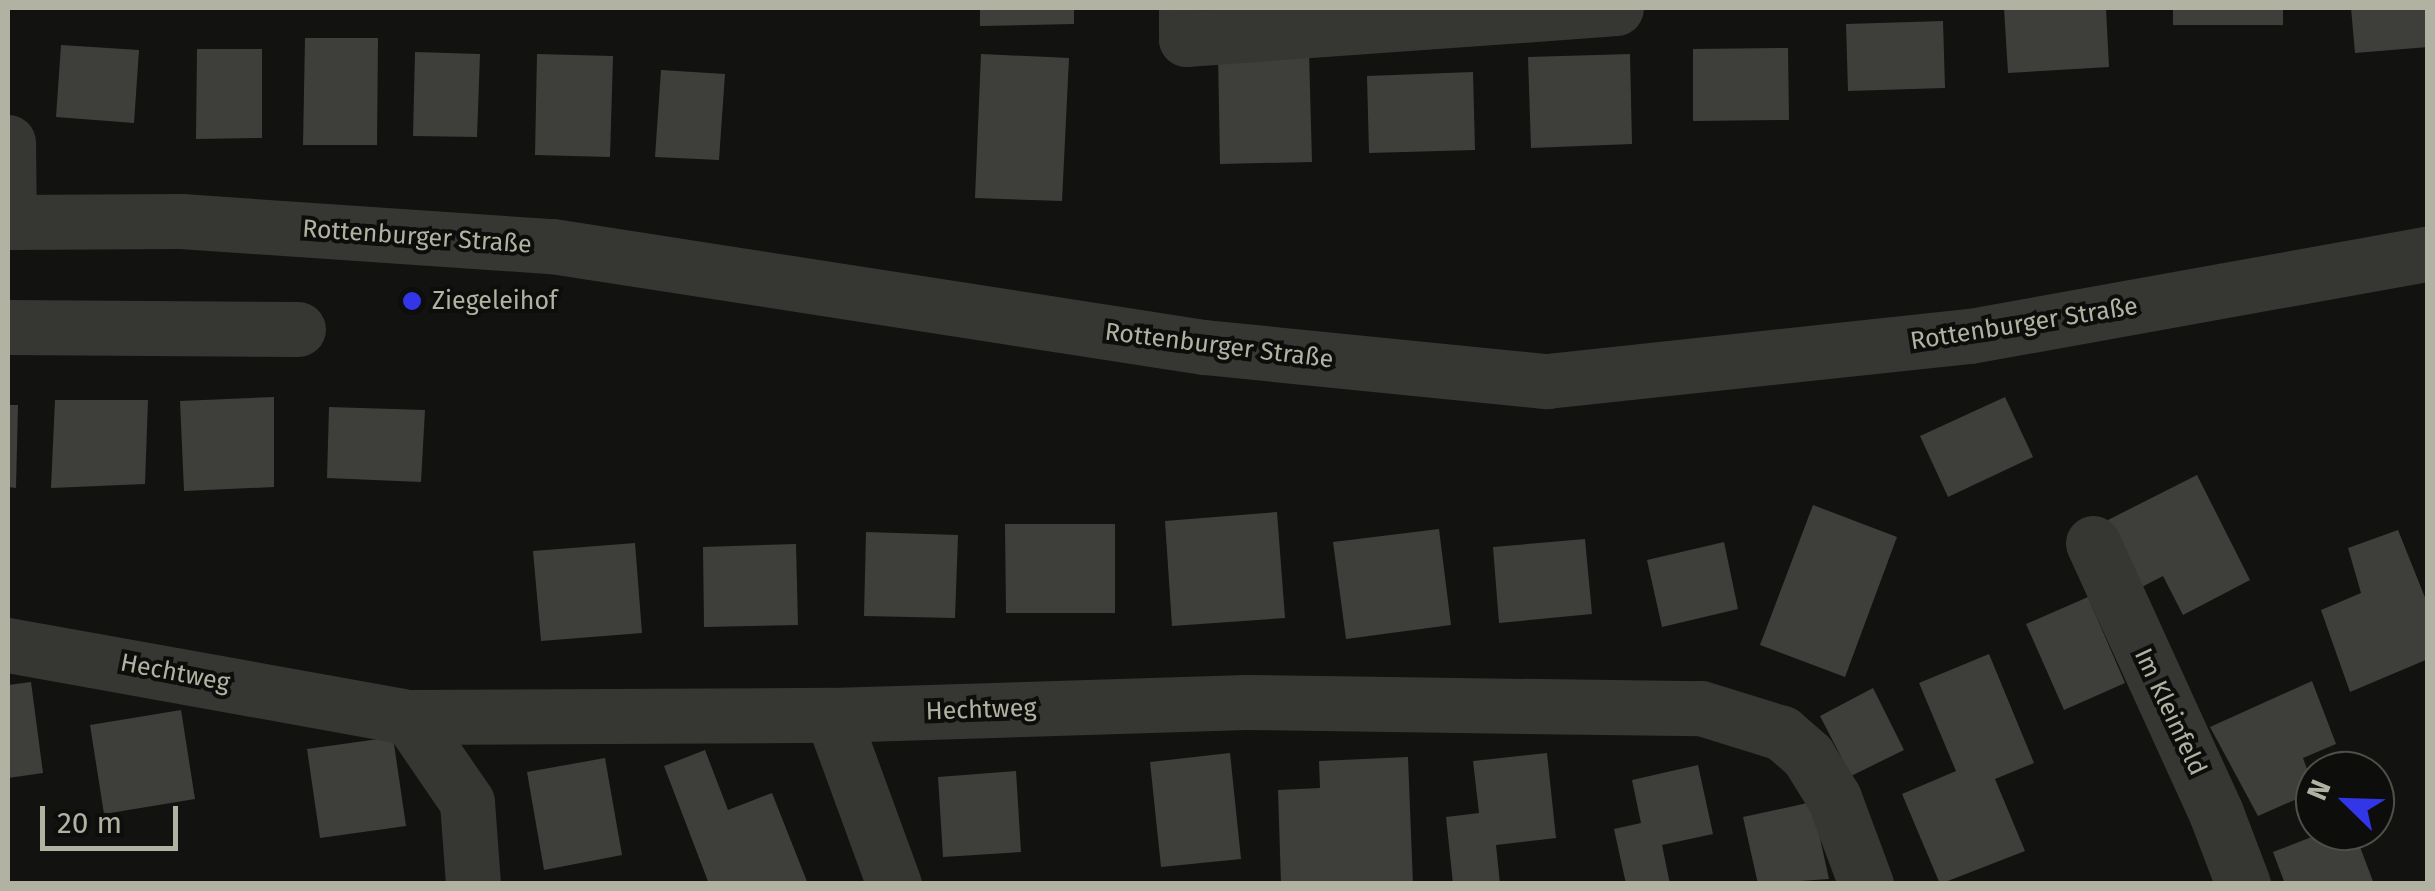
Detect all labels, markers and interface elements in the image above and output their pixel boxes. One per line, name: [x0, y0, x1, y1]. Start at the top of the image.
street label: Rottenburger Straße: [301, 214, 533, 260]
place label: Ziegeleihof: [432, 286, 557, 316]
marker: Ziegeleihof: [401, 290, 423, 312]
street label: Rottenburger Straße: [1908, 291, 2140, 357]
street label: Rottenburger Straße: [1103, 317, 1335, 375]
street label: Im Kleinfeld: [2128, 644, 2212, 780]
street label: Hechtweg: [118, 648, 232, 698]
street label: Hechtweg: [925, 693, 1037, 727]
north arrow: [2295, 751, 2395, 851]
text: N: [2300, 775, 2338, 805]
scale bar: [45, 786, 182, 848]
text: 20 m: [57, 805, 122, 841]

